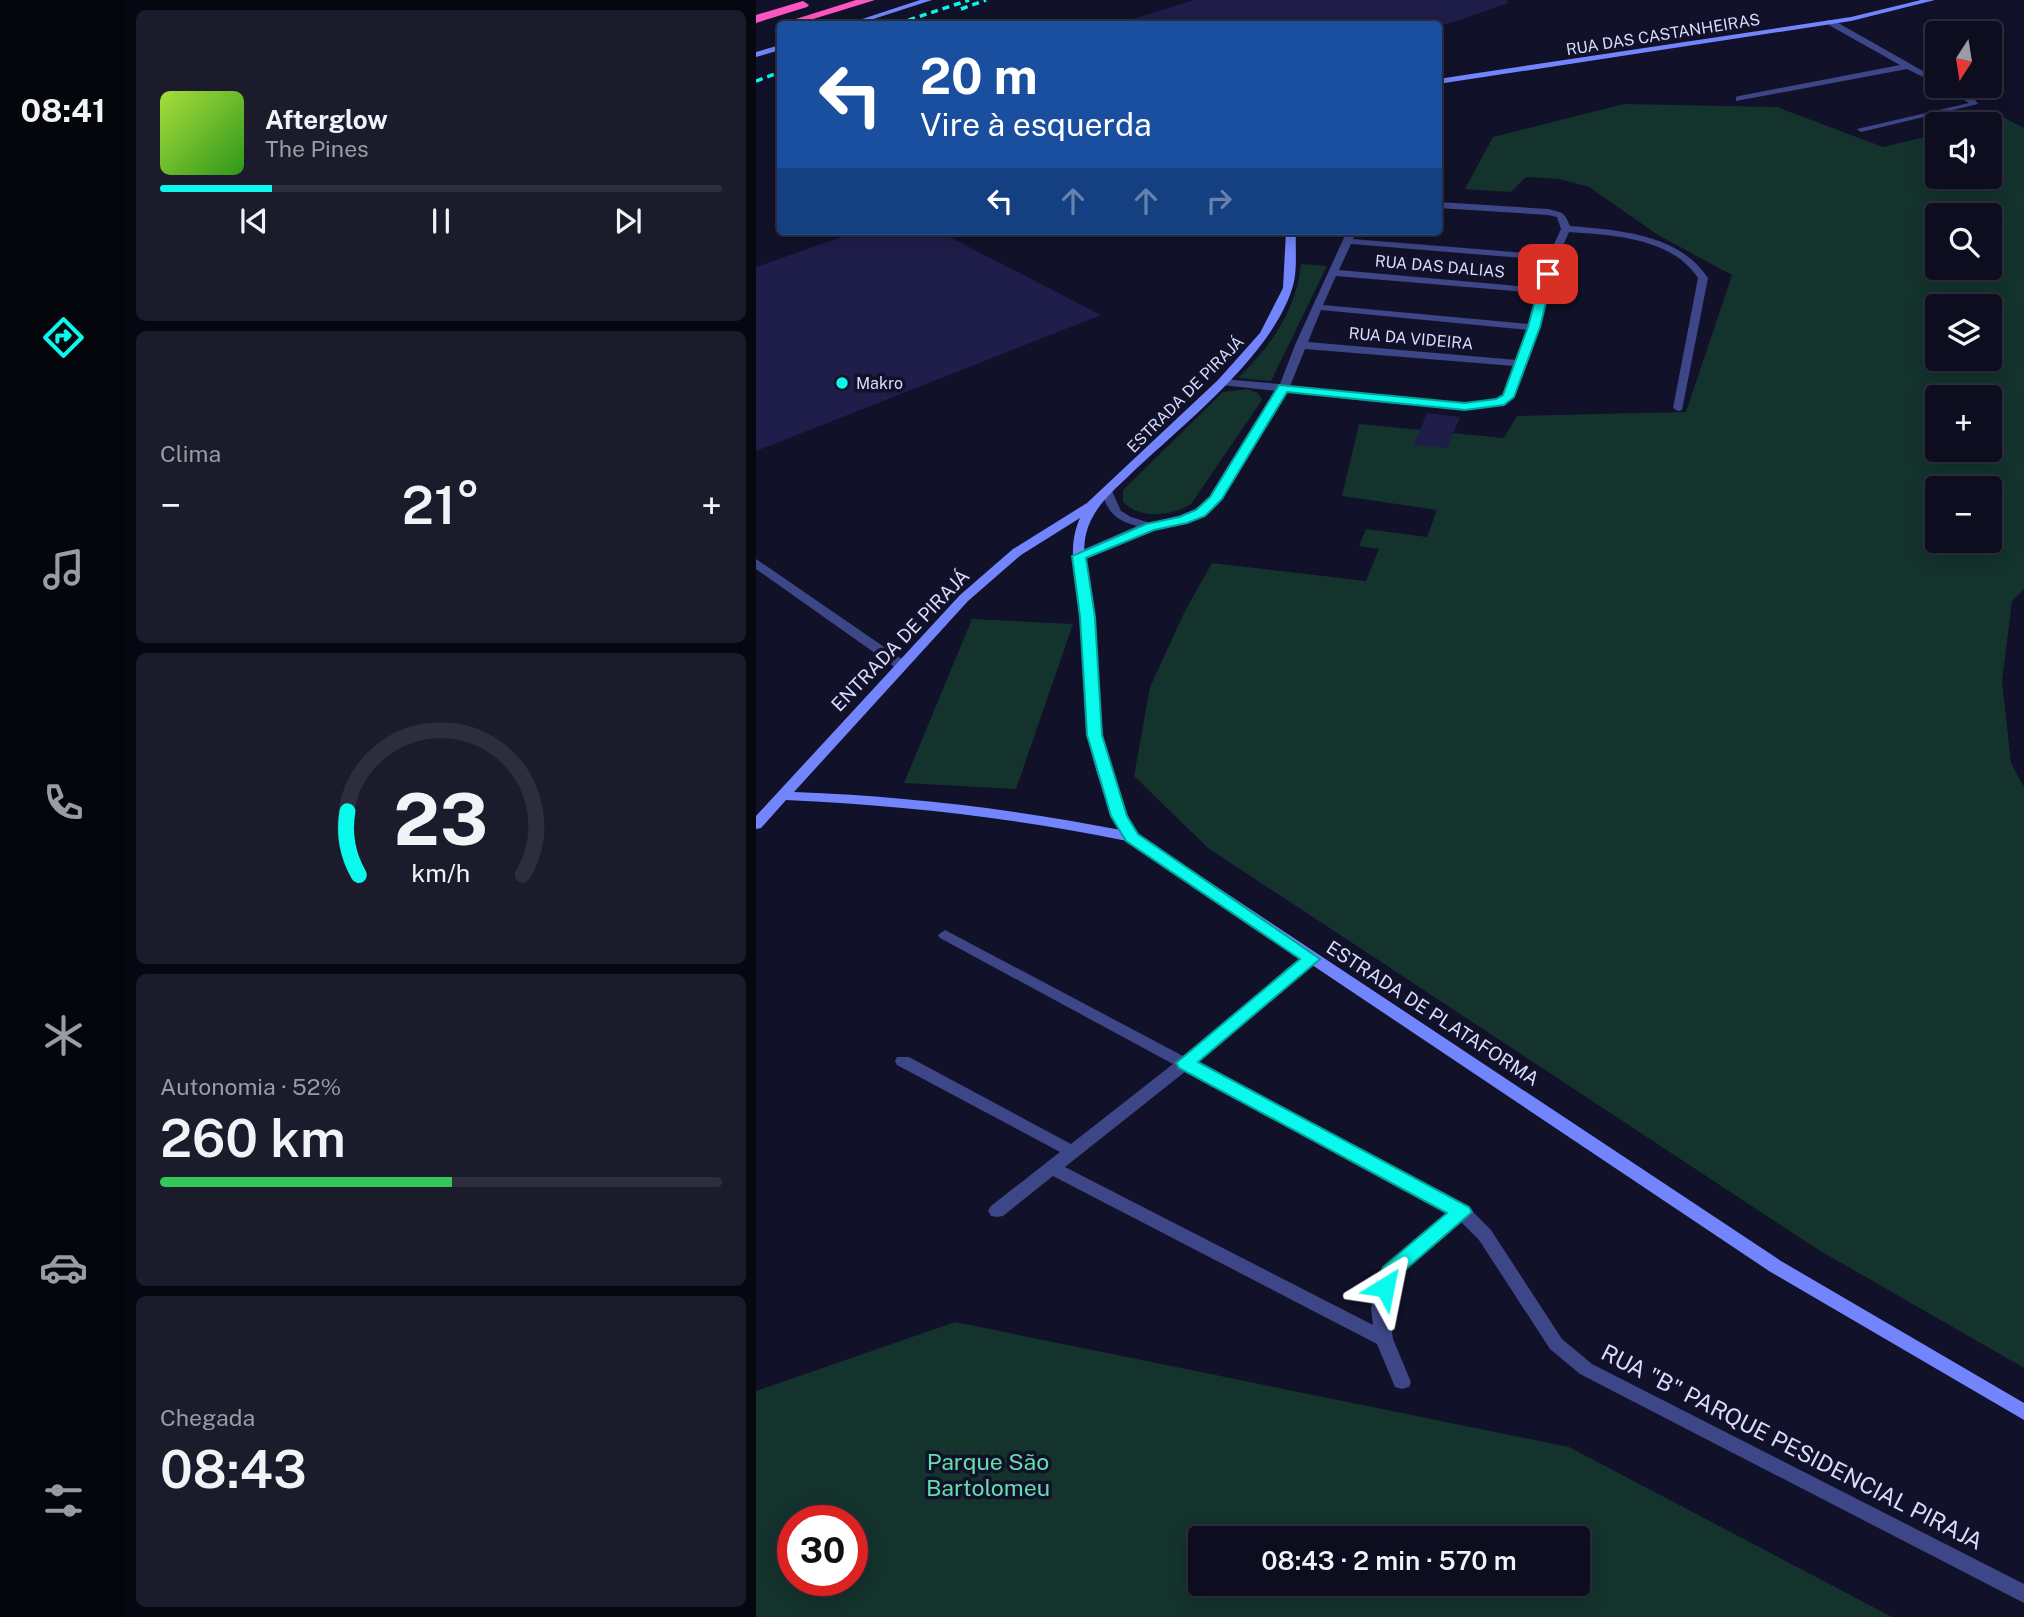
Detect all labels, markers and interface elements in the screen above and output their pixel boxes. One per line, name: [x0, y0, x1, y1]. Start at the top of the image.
street label: RUA DAS CASTANHEIRAS: [1565, 10, 1761, 59]
north arrow: [1925, 21, 2002, 98]
map controls: [1925, 21, 2002, 553]
text: 20 m: [920, 47, 1038, 105]
icon: left: [805, 49, 896, 140]
text: 08:41: [20, 92, 106, 129]
text: Afterglow: [265, 104, 388, 135]
text: Vire à esquerda: [920, 106, 1152, 143]
button: sound: [1925, 112, 2002, 189]
text: The Pines: [265, 135, 369, 162]
icon: left: [981, 182, 1019, 220]
icon: ahead: [1054, 182, 1092, 220]
icon: ahead: [1127, 182, 1165, 220]
icon: right: [1200, 182, 1238, 220]
icon: previous: [235, 202, 273, 240]
icon: pause: [422, 202, 460, 240]
icon: next: [609, 202, 647, 240]
button: search: [1925, 203, 2002, 280]
pin: [1518, 244, 1578, 304]
street label: RUA DAS DALIAS: [1374, 251, 1506, 282]
icon: arrive: [1529, 255, 1567, 293]
button: layers: [1925, 294, 2002, 371]
icon: directions: [39, 313, 88, 362]
street label: RUA DA VIDEIRA: [1348, 324, 1474, 353]
street label: ESTRADA DE PIRAJÁ: [1122, 331, 1248, 457]
place label: Makro: [856, 374, 903, 393]
marker: Makro: [834, 375, 850, 391]
button: +: [1925, 385, 2002, 462]
text: Clima: [160, 440, 221, 467]
text: 21°: [402, 475, 480, 536]
button: −: [1925, 476, 2002, 553]
text: −: [160, 483, 181, 528]
text: +: [701, 483, 722, 528]
icon: music: [39, 545, 88, 594]
street label: ENTRADA DE PIRAJÁ: [827, 565, 973, 715]
text: 23: [394, 776, 488, 861]
icon: phone: [39, 778, 88, 827]
text: km/h: [412, 857, 470, 887]
street label: ESTRADA DE PLATAFORMA: [1323, 936, 1543, 1090]
icon: climate: [39, 1011, 88, 1060]
text: Autonomia · 52%: [160, 1073, 341, 1100]
text: 260 km: [160, 1108, 346, 1169]
icon: car: [39, 1243, 88, 1292]
position arrow: [1348, 1250, 1422, 1324]
street label: RUA "B" PARQUE PESIDENCIAL PIRAJA: [1597, 1338, 1987, 1555]
text: Chegada: [160, 1404, 255, 1431]
text: 08:43: [160, 1439, 307, 1500]
park label: Parque São Bartolomeu: [926, 1448, 1050, 1501]
icon: filters: [39, 1476, 88, 1525]
speed limit sign: 30: [777, 1505, 868, 1596]
text: 08:43 · 2 min · 570 m: [1261, 1545, 1517, 1576]

